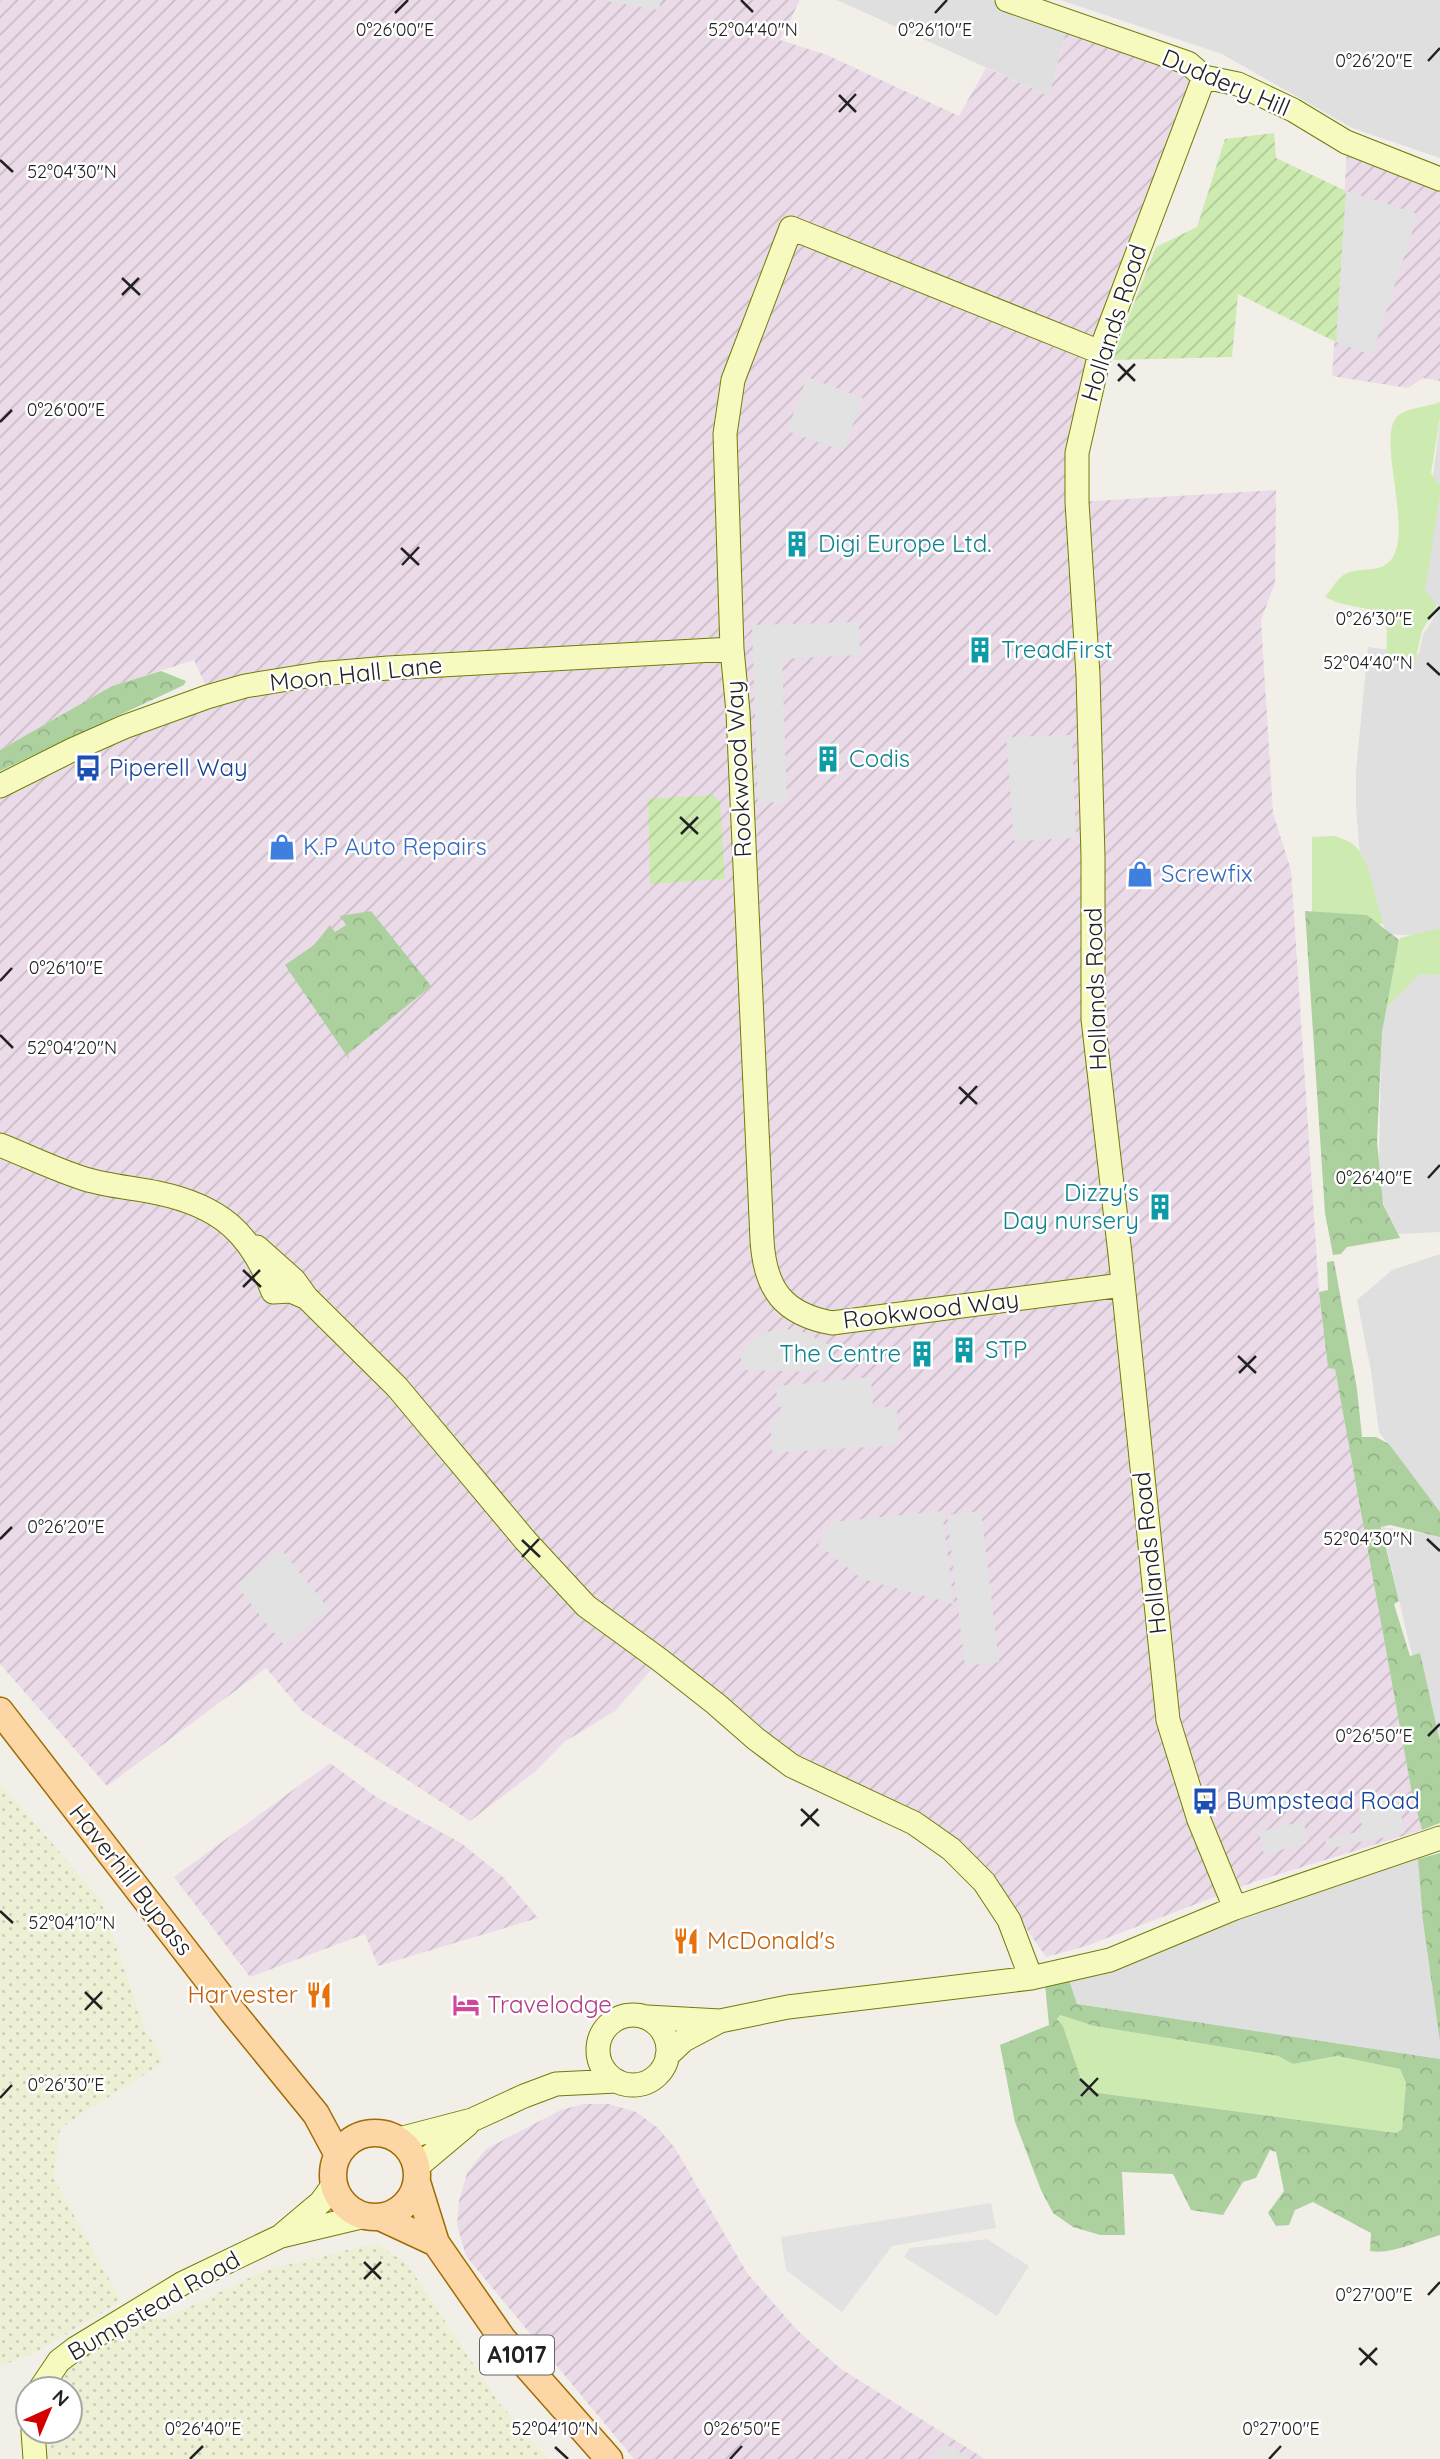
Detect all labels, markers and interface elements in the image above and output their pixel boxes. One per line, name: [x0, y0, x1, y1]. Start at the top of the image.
text: 0°26'00"E: [356, 18, 434, 41]
text: 52°04'40"N: [708, 18, 798, 41]
text: 0°26'10"E: [898, 18, 972, 41]
street label: Duddery Hill: [1158, 42, 1295, 123]
text: 0°26'20"E: [1335, 49, 1413, 72]
text: 52°04'30"N: [27, 160, 117, 183]
street label: Hollands Road: [1074, 240, 1153, 405]
text: 0°26'00"E: [27, 398, 105, 421]
place label: Digi Europe Ltd.: [818, 528, 992, 558]
building icon: Digi Europe Ltd.: [782, 529, 812, 559]
text: 0°26'30"E: [1335, 607, 1413, 630]
place label: TreadFirst: [1001, 634, 1113, 664]
building icon: TreadFirst: [965, 635, 995, 665]
street label: Moon Hall Lane: [268, 649, 444, 697]
text: 52°04'40"N: [1323, 651, 1413, 674]
street label: Rookwood Way: [718, 680, 758, 858]
place label: Codis: [849, 743, 910, 773]
building icon: Codis: [813, 744, 843, 774]
place label: Piperell Way: [109, 752, 248, 782]
bus stop icon: Piperell Way: [73, 753, 103, 783]
place label: K.P Auto Repairs: [303, 831, 487, 861]
shop icon: K.P Auto Repairs: [267, 832, 297, 862]
place label: Screwfix: [1161, 858, 1253, 888]
shop icon: Screwfix: [1125, 859, 1155, 889]
street label: Hollands Road: [1077, 907, 1113, 1071]
text: 0°26'10"E: [29, 956, 103, 979]
text: 52°04'20"N: [27, 1036, 117, 1059]
text: 0°26'40"E: [1335, 1166, 1413, 1189]
place label: Dizzy's Day nursery: [1003, 1177, 1139, 1235]
building icon: Dizzy's Day nursery: [1145, 1192, 1175, 1222]
street label: Rookwood Way: [841, 1283, 1021, 1335]
place label: STP: [985, 1334, 1027, 1364]
building icon: STP: [949, 1335, 979, 1365]
place label: The Centre: [779, 1338, 901, 1368]
building icon: The Centre: [907, 1339, 937, 1369]
street label: Hollands Road: [1126, 1470, 1172, 1636]
text: 0°26'20"E: [27, 1515, 105, 1538]
text: 52°04'30"N: [1323, 1527, 1413, 1550]
text: 0°26'50"E: [1335, 1724, 1413, 1747]
place label: Bumpstead Road: [1226, 1785, 1420, 1815]
bus stop icon: Bumpstead Road: [1190, 1786, 1220, 1816]
street label: Haverhill Bypass: [63, 1798, 200, 1961]
text: 52°04'10"N: [29, 1911, 115, 1934]
place label: McDonald's: [707, 1925, 835, 1955]
restaurant icon: McDonald's: [671, 1926, 701, 1956]
place label: Harvester: [188, 1979, 298, 2009]
restaurant icon: Harvester: [304, 1980, 334, 2010]
place label: Travelodge: [487, 1989, 612, 2019]
hotel icon: Travelodge: [451, 1990, 481, 2020]
text: 0°26'30"E: [27, 2073, 105, 2096]
street label: Bumpstead Road: [62, 2244, 245, 2367]
text: 0°27'00"E: [1335, 2283, 1413, 2306]
road number: A1017: [480, 2336, 554, 2374]
north arrow: [14, 2375, 84, 2445]
text: N: [47, 2384, 74, 2411]
text: 0°26'40"E: [164, 2417, 242, 2440]
text: 52°04'10"N: [512, 2417, 598, 2440]
text: 0°26'50"E: [703, 2417, 781, 2440]
text: 0°27'00"E: [1242, 2417, 1320, 2440]

